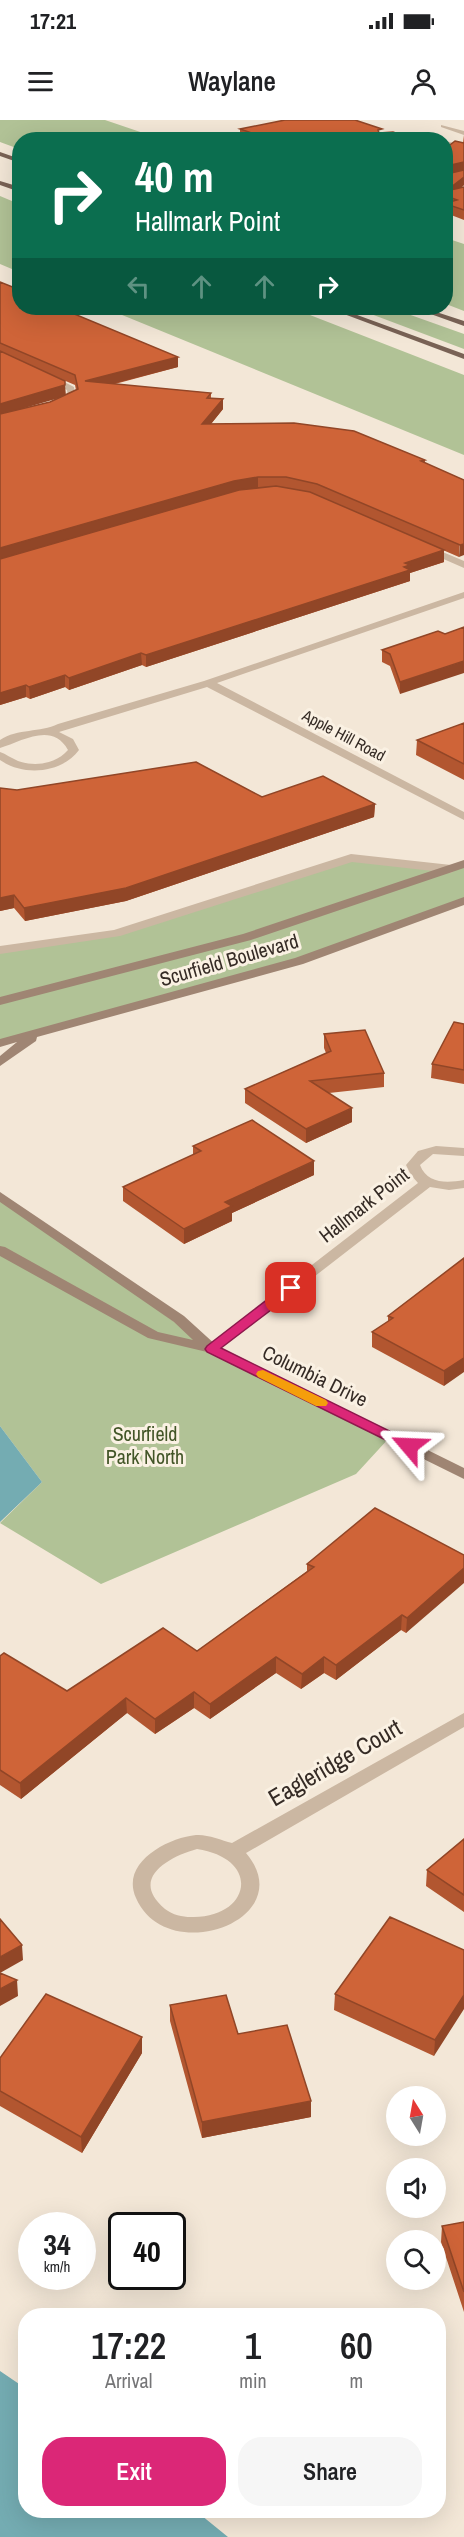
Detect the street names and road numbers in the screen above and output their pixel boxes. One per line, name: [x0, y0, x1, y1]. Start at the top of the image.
street label: Apple Hill Road: [298, 703, 389, 766]
street label: Scurfield Boulevard: [156, 927, 301, 992]
street label: Hallmark Point: [313, 1161, 415, 1248]
street label: Columbia Drive: [258, 1338, 372, 1413]
street label: Eagleridge Court: [262, 1711, 407, 1813]

